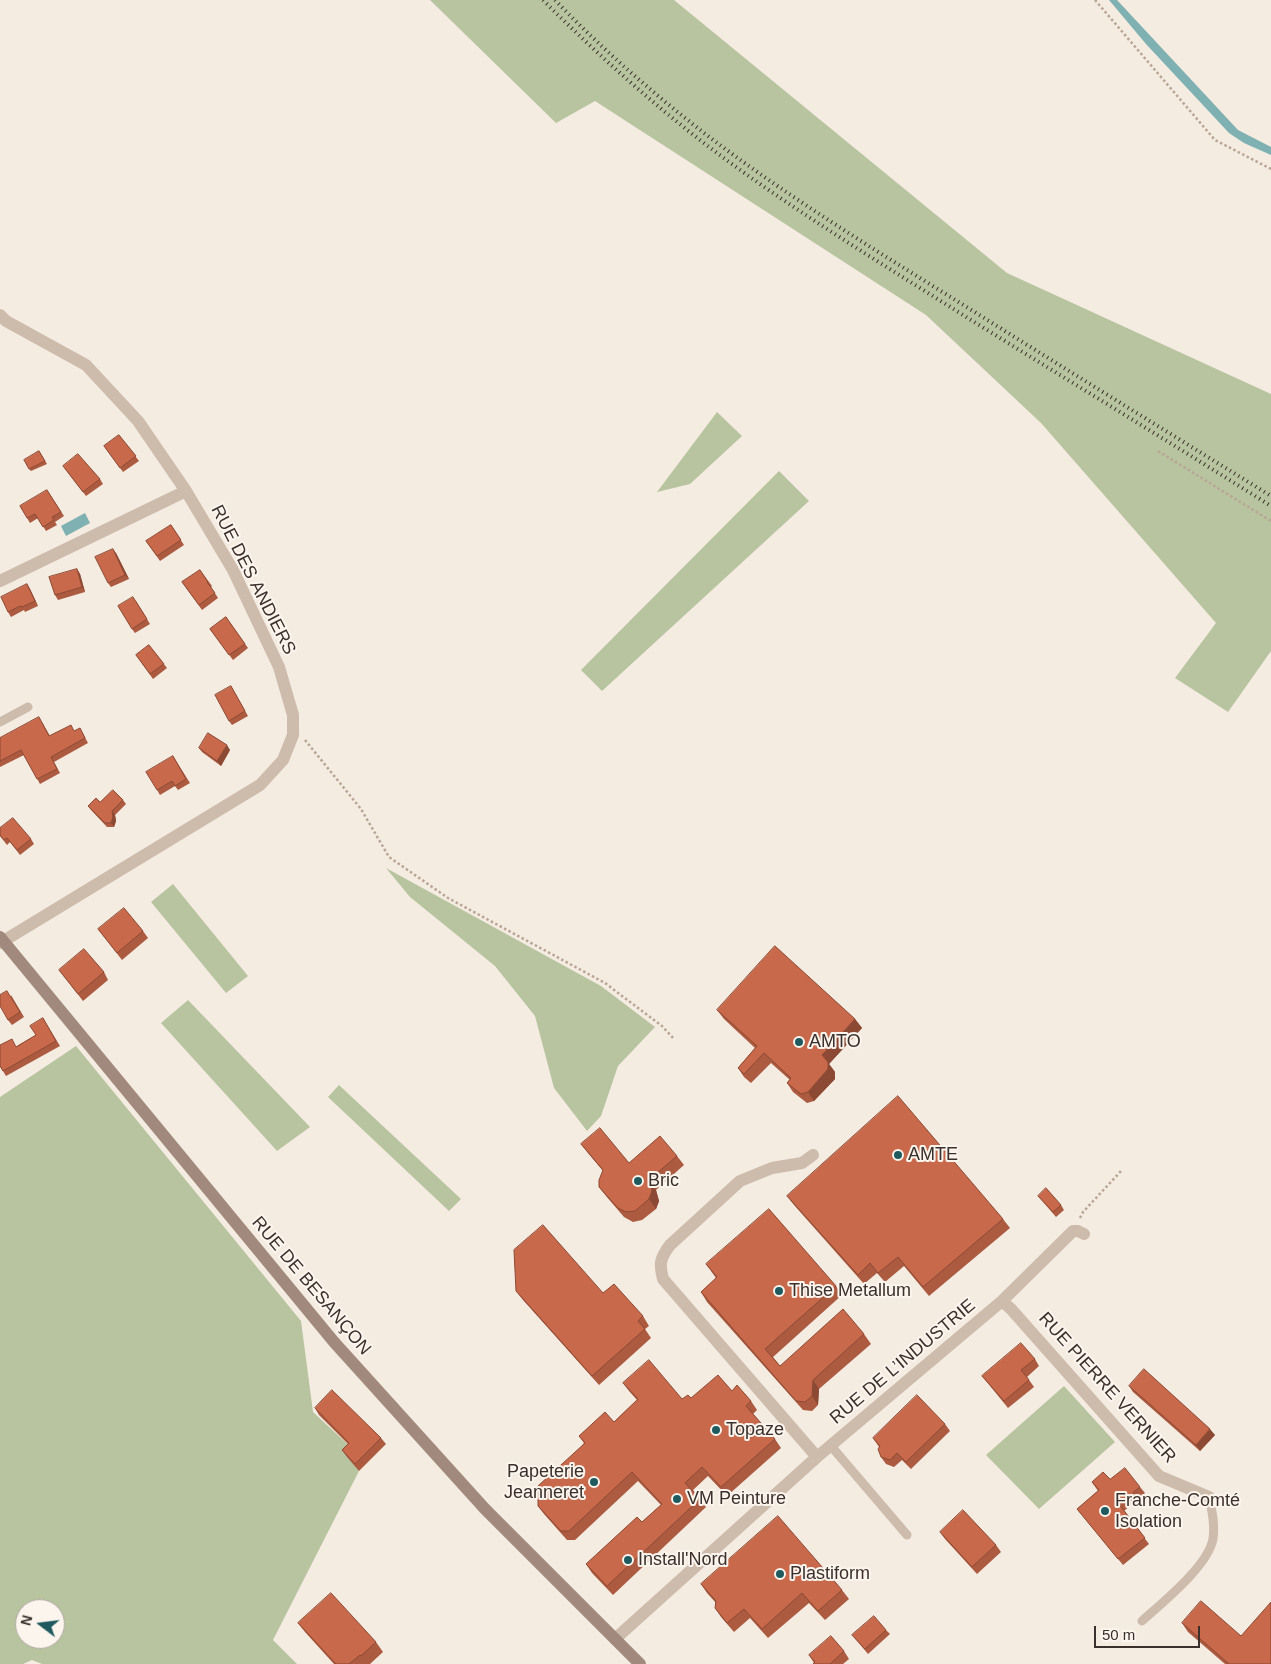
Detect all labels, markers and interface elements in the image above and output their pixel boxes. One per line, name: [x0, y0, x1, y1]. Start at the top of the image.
street label: RUE DES ANDIERS: [206, 502, 300, 658]
place label: AMTO: [809, 1031, 861, 1053]
marker: AMTO: [793, 1036, 805, 1048]
place label: AMTE: [908, 1144, 958, 1166]
marker: AMTE: [892, 1149, 904, 1161]
place label: Bric: [648, 1170, 679, 1192]
marker: Bric: [632, 1175, 644, 1187]
street label: RUE DE BESANÇON: [247, 1212, 375, 1360]
place label: Thise Metallum: [789, 1280, 911, 1302]
marker: Thise Metallum: [773, 1285, 785, 1297]
street label: RUE DE L’INDUSTRIE: [826, 1295, 980, 1429]
street label: RUE PIERRE VERNIER: [1034, 1308, 1180, 1468]
place label: Topaze: [726, 1419, 784, 1441]
marker: Topaze: [710, 1424, 722, 1436]
place label: Papeterie Jeanneret: [504, 1461, 584, 1504]
marker: Papeterie Jeanneret: [588, 1476, 600, 1488]
place label: VM Peinture: [687, 1488, 786, 1510]
place label: Franche-Comté Isolation: [1115, 1490, 1240, 1532]
marker: VM Peinture: [671, 1493, 683, 1505]
marker: Franche-Comté Isolation: [1099, 1505, 1111, 1517]
place label: Install'Nord: [638, 1549, 727, 1571]
marker: Install'Nord: [622, 1554, 634, 1566]
place label: Plastiform: [790, 1563, 870, 1585]
marker: Plastiform: [774, 1568, 786, 1580]
north arrow: [15, 1599, 65, 1649]
text: N: [17, 1613, 36, 1627]
scale bar: [1096, 1616, 1202, 1648]
text: 50 m: [1102, 1626, 1135, 1643]

